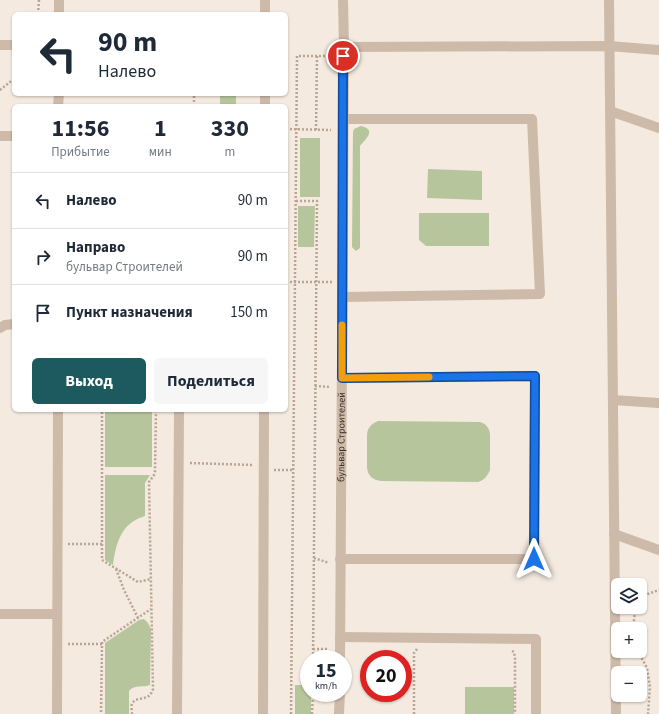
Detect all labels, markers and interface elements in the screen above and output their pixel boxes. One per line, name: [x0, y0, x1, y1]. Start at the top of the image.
text: 90 m: [98, 22, 157, 62]
icon: left: [32, 28, 84, 80]
pin: [326, 39, 360, 73]
icon: arrive: [332, 45, 354, 67]
text: Налево: [98, 59, 156, 84]
text: 11:56: [51, 111, 109, 146]
text: 1: [154, 111, 167, 146]
text: 330: [211, 111, 249, 146]
text: Прибытие: [51, 143, 110, 161]
text: мин: [149, 143, 172, 161]
text: m: [224, 143, 235, 161]
icon: left: [32, 190, 54, 212]
text: Налево: [66, 190, 117, 211]
text: 90 m: [238, 190, 268, 211]
text: Направо: [66, 237, 125, 258]
icon: right: [32, 246, 54, 268]
text: 90 m: [238, 246, 268, 267]
text: бульвар Строителей: [66, 258, 183, 276]
icon: arrive: [32, 302, 54, 324]
text: Пункт назначения: [66, 302, 193, 323]
text: 150 m: [230, 302, 268, 323]
button: Выход: [32, 358, 146, 404]
button: Поделиться: [154, 358, 268, 404]
street label: бульвар Строителей: [334, 392, 349, 482]
position arrow: [513, 538, 555, 580]
map controls: [611, 578, 647, 702]
button: layers: [611, 578, 647, 614]
button: +: [611, 622, 647, 658]
speed limit sign: 20: [360, 650, 412, 702]
text: 15: [315, 657, 337, 685]
button: −: [611, 666, 647, 702]
text: km/h: [315, 679, 337, 693]

